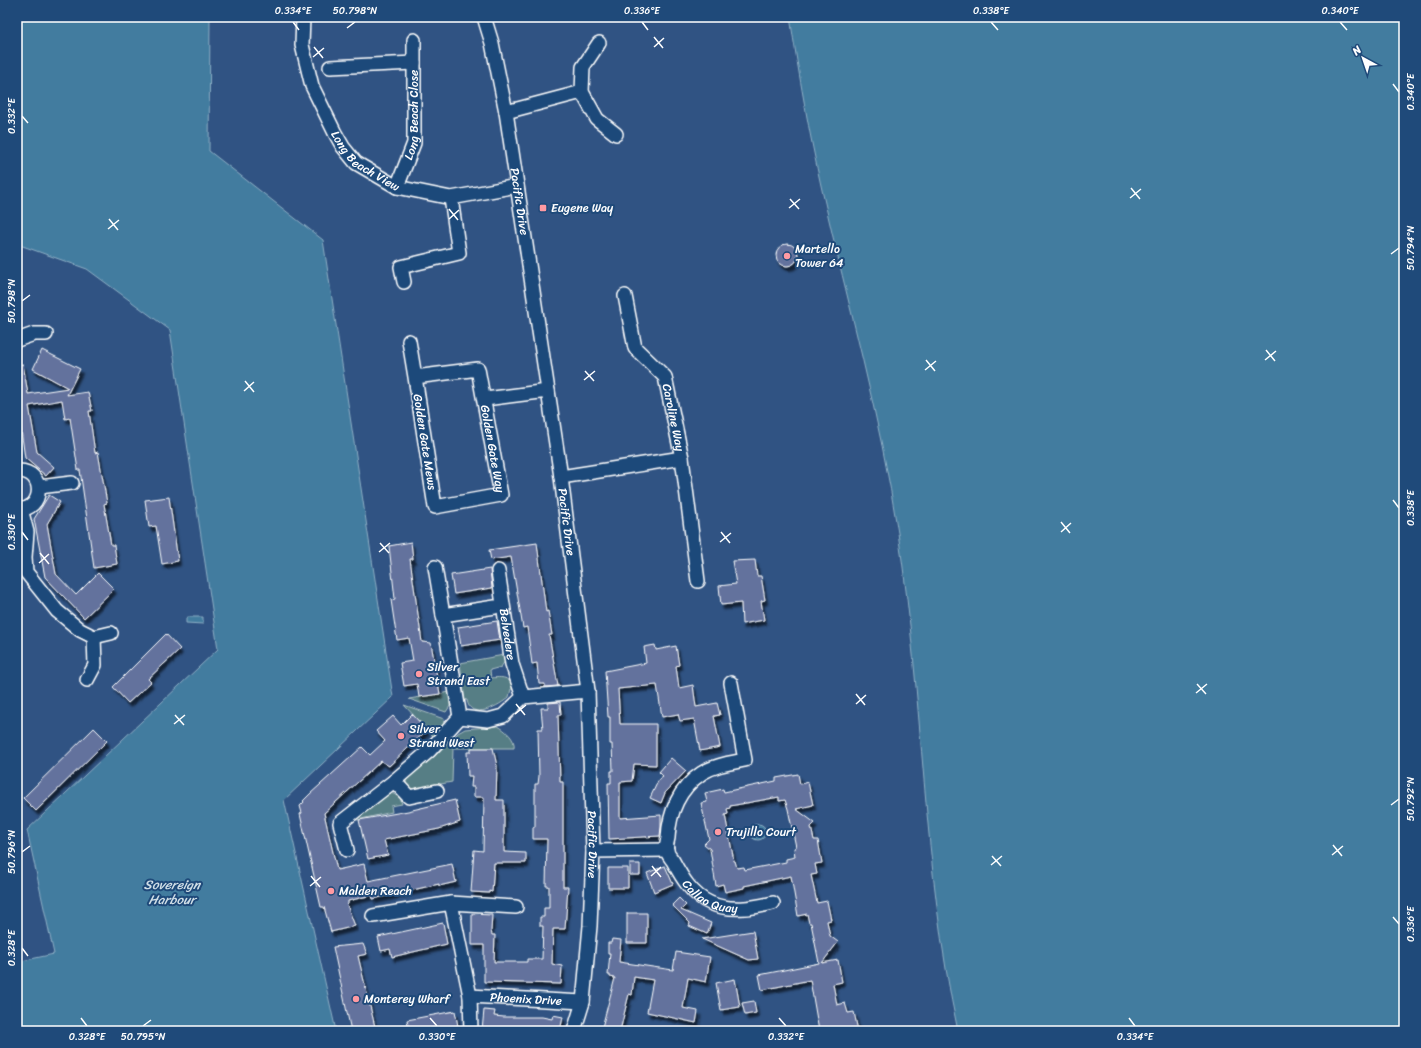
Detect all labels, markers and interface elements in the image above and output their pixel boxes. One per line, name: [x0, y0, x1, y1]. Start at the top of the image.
text: 0.334°E: [275, 2, 313, 20]
text: 50.798°N: [333, 2, 377, 20]
text: 0.336°E: [624, 2, 661, 20]
text: 0.338°E: [973, 2, 1011, 20]
text: 0.340°E: [1321, 2, 1360, 20]
north arrow: [1343, 38, 1383, 78]
text: N: [1347, 41, 1366, 61]
street label: Long Beach Close: [397, 70, 425, 163]
text: 0.340°E: [1402, 72, 1420, 111]
text: 0.332°E: [3, 97, 21, 134]
street label: Long Beach View: [325, 126, 405, 198]
street label: Pacific Drive: [504, 166, 535, 237]
place label: Eugene Way: [551, 197, 614, 219]
marker: Eugene Way: [538, 203, 548, 213]
text: 50.794°N: [1402, 226, 1420, 270]
place label: Martello Tower 64: [795, 238, 844, 274]
marker: Martello Tower 64: [782, 251, 792, 261]
text: 50.798°N: [3, 279, 21, 323]
street label: Caroline Way: [656, 382, 691, 454]
street label: Golden Gate Mews: [407, 392, 443, 492]
street label: Golden Gate Way: [474, 403, 511, 495]
street label: Pacific Drive: [552, 487, 582, 557]
text: 0.338°E: [1402, 488, 1420, 526]
text: 0.330°E: [3, 512, 21, 550]
street label: Belvedere: [493, 607, 522, 662]
place label: Silver Strand East: [427, 656, 491, 692]
marker: Silver Strand East: [414, 669, 424, 679]
place label: Silver Strand West: [409, 718, 476, 754]
marker: Silver Strand West: [396, 731, 406, 741]
text: 50.792°N: [1402, 777, 1420, 821]
street label: Pacific Drive: [581, 810, 604, 879]
place label: Trujillo Court: [726, 821, 797, 843]
marker: Trujillo Court: [713, 827, 723, 837]
text: 50.796°N: [3, 830, 21, 874]
water label: Sovereign Harbour: [144, 873, 202, 911]
street label: Callao Quay: [676, 875, 739, 919]
place label: Malden Reach: [339, 880, 412, 902]
marker: Malden Reach: [326, 886, 336, 896]
text: 0.336°E: [1402, 905, 1420, 942]
text: 0.328°E: [3, 928, 21, 966]
street label: Phoenix Drive: [489, 986, 563, 1012]
place label: Monterey Wharf: [364, 988, 451, 1010]
marker: Monterey Wharf: [351, 994, 361, 1004]
text: 0.328°E: [69, 1028, 107, 1046]
text: 50.795°N: [121, 1028, 165, 1046]
text: 0.330°E: [419, 1028, 457, 1046]
text: 0.332°E: [768, 1028, 805, 1046]
text: 0.334°E: [1117, 1028, 1155, 1046]

